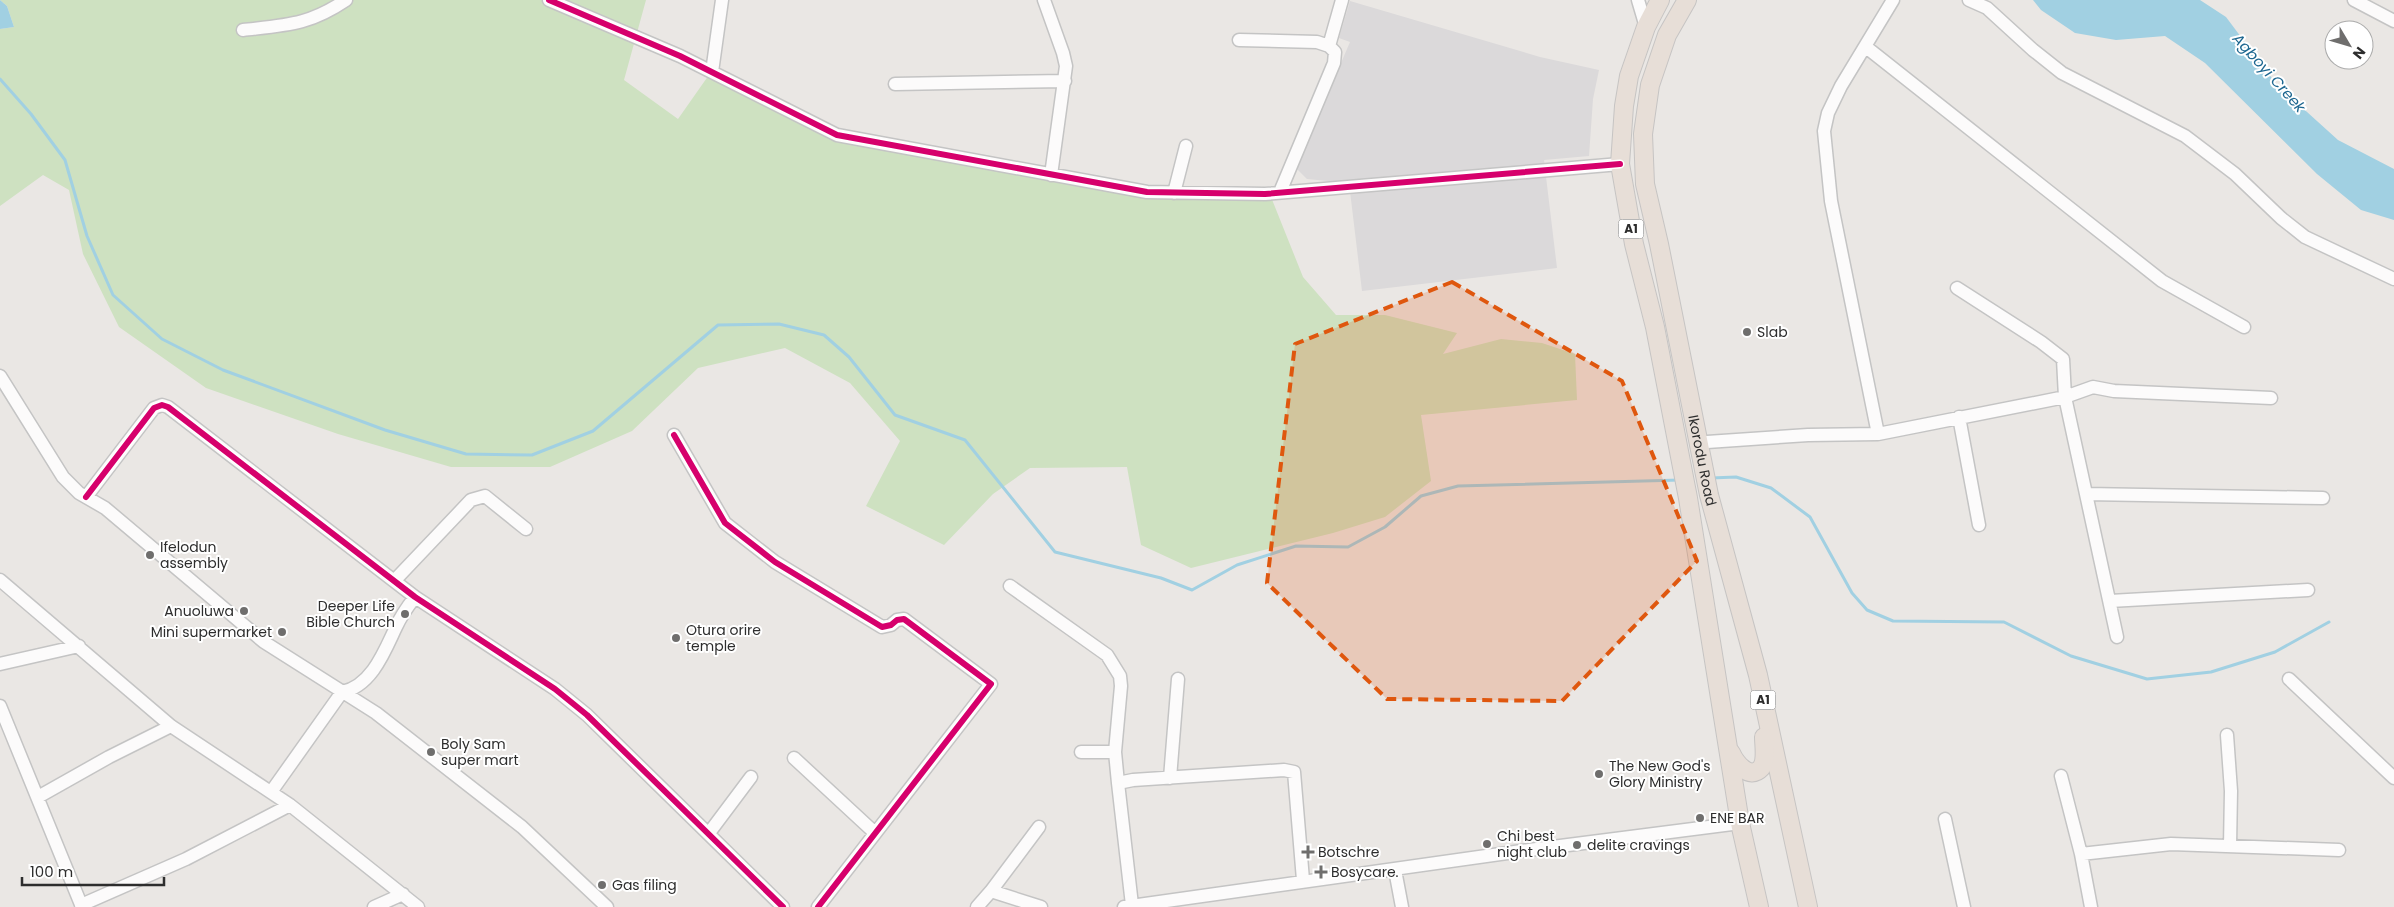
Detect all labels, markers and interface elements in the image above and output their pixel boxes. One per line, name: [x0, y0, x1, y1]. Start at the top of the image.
north arrow: [2324, 20, 2374, 70]
water label: Agboyi Creek: [2227, 28, 2312, 118]
text: N: [2348, 43, 2370, 63]
road number: A1: [1618, 220, 1644, 238]
place label: Slab: [1757, 322, 1788, 342]
marker: Slab: [1741, 326, 1753, 338]
street label: Ikorodu Road: [1683, 413, 1722, 508]
place label: Ifelodun assembly: [160, 537, 228, 573]
marker: Ifelodun assembly: [144, 549, 156, 561]
place label: Deeper Life Bible Church: [306, 596, 395, 632]
place label: Anuoluwa: [164, 601, 234, 621]
marker: Anuoluwa: [238, 605, 250, 617]
marker: Deeper Life Bible Church: [399, 608, 411, 620]
place label: Otura orire temple: [686, 620, 761, 656]
place label: Mini supermarket: [151, 622, 272, 642]
marker: Mini supermarket: [276, 626, 288, 638]
marker: Otura orire temple: [670, 632, 682, 644]
road number: A1: [1750, 690, 1776, 710]
place label: Boly Sam super mart: [441, 734, 519, 770]
marker: Boly Sam super mart: [425, 746, 437, 758]
place label: The New God's Glory Ministry: [1609, 756, 1711, 792]
marker: The New God's Glory Ministry: [1593, 768, 1605, 780]
place label: ENE BAR: [1710, 808, 1764, 828]
marker: ENE BAR: [1694, 812, 1706, 824]
place label: Chi best night club: [1497, 826, 1567, 862]
place label: delite cravings: [1587, 835, 1690, 855]
marker: Chi best night club: [1481, 838, 1493, 850]
marker: delite cravings: [1571, 839, 1583, 851]
place label: Botschre: [1318, 842, 1380, 862]
marker: Botschre: [1302, 846, 1314, 858]
scale bar: [22, 854, 165, 886]
text: 100 m: [30, 861, 73, 882]
place label: Bosycare.: [1331, 862, 1399, 882]
marker: Bosycare.: [1315, 866, 1327, 878]
place label: Gas filing: [612, 875, 677, 895]
marker: Gas filing: [596, 879, 608, 891]

